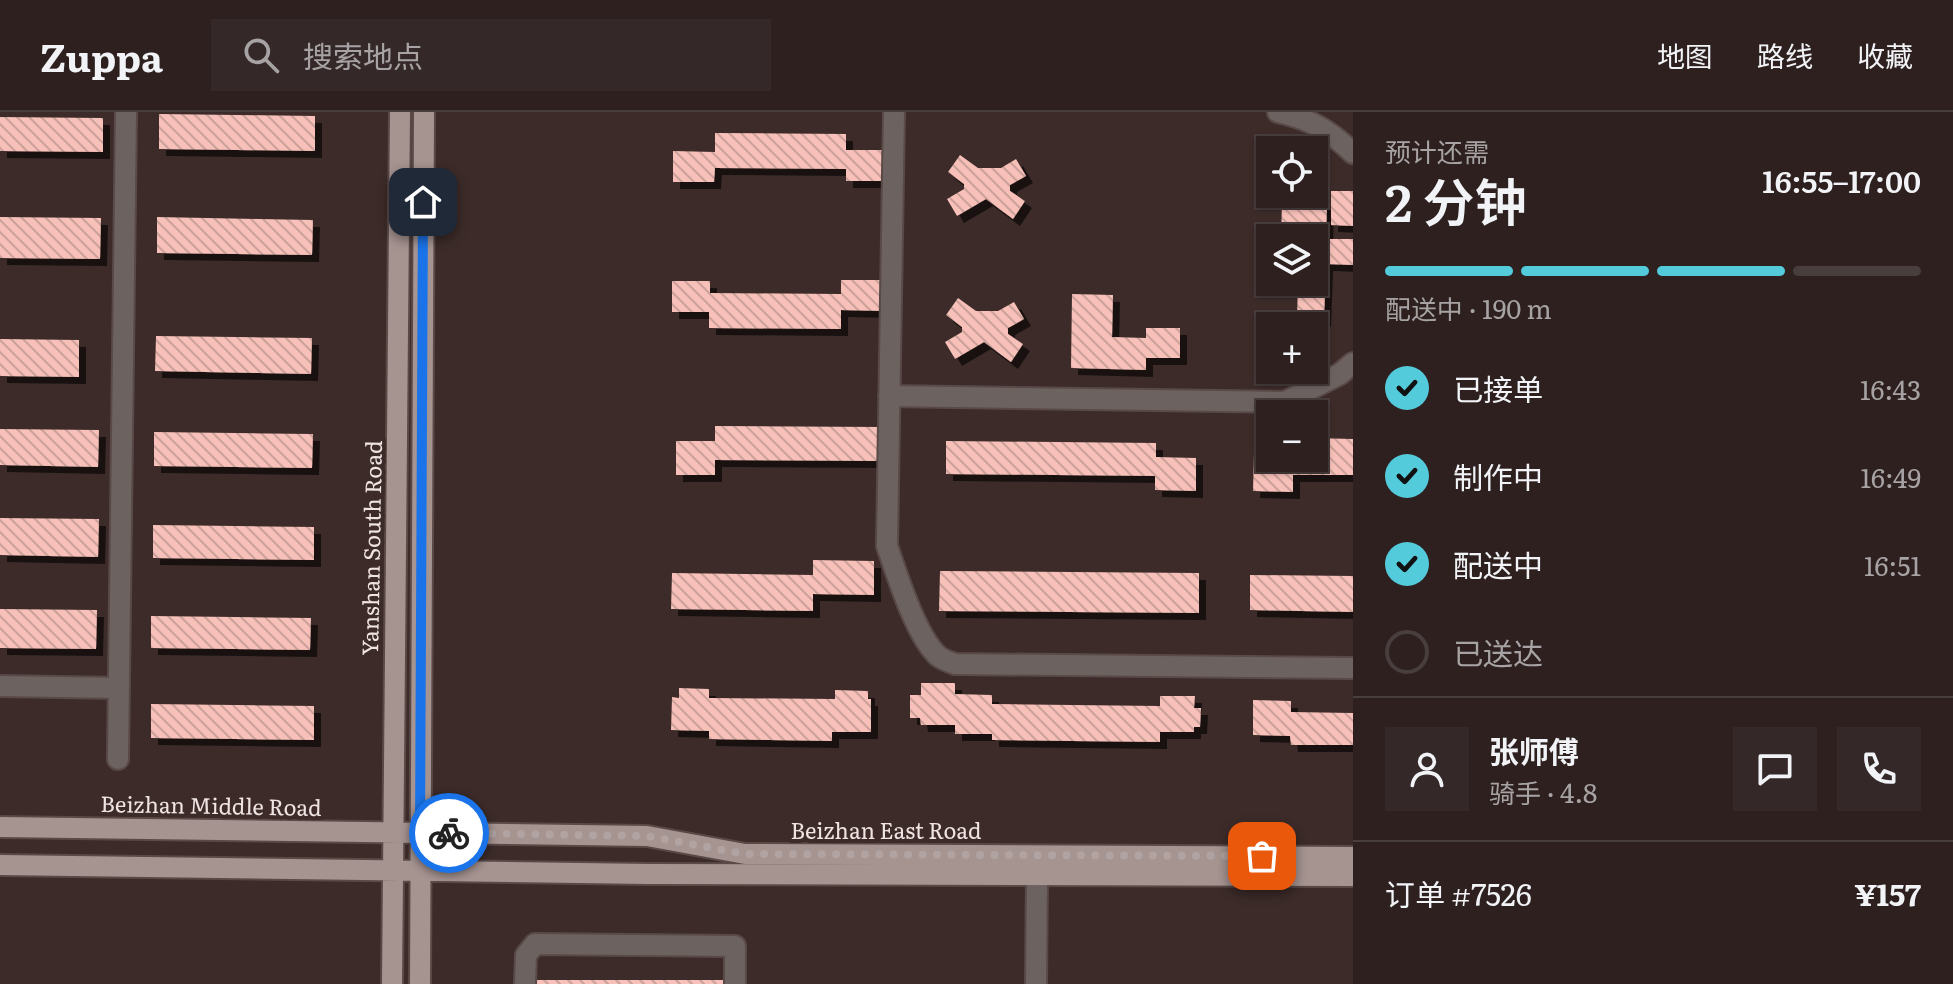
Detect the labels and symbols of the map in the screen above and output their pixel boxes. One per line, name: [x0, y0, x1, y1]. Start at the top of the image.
pin: [389, 168, 457, 236]
street label: Yanshan South Road: [352, 440, 389, 656]
street label: Beizhan Middle Road: [100, 786, 322, 823]
courier: [409, 793, 489, 873]
street label: Beizhan East Road: [790, 813, 982, 846]
pin: [1228, 822, 1296, 890]

